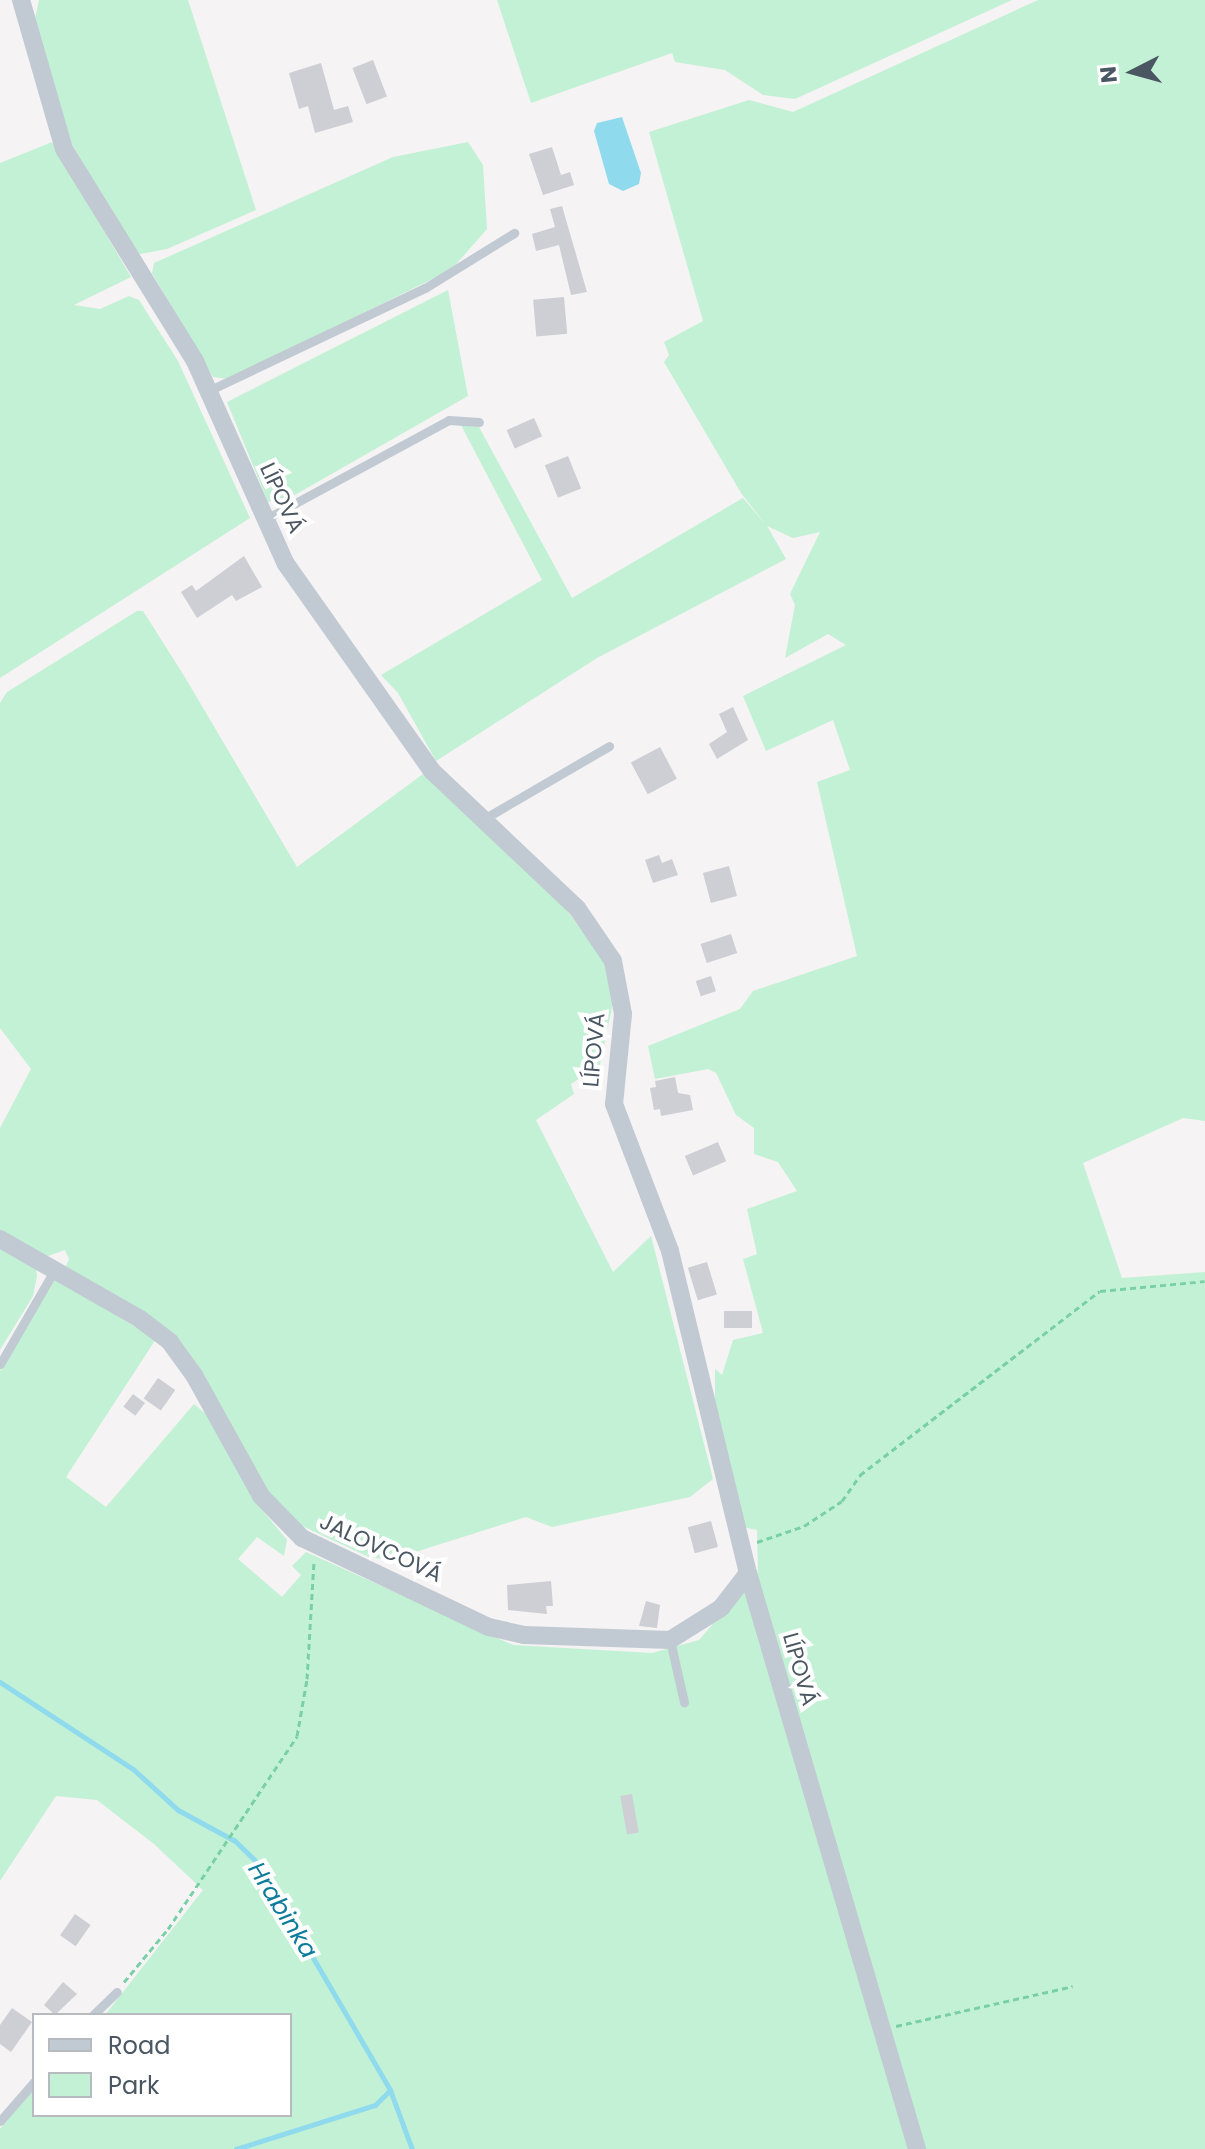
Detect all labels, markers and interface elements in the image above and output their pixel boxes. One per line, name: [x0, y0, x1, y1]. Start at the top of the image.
north arrow: [1093, 32, 1173, 112]
text: N: [1092, 65, 1125, 84]
street label: LÍPOVÁ: [254, 459, 310, 537]
street label: LÍPOVÁ: [578, 1012, 610, 1088]
street label: JALOVCOVÁ: [316, 1508, 446, 1588]
street label: LÍPOVÁ: [777, 1629, 823, 1709]
water label: Hrabinka: [242, 1857, 324, 1963]
legend: [32, 2013, 292, 2117]
text: Road: [108, 2029, 170, 2062]
text: Park: [108, 2069, 159, 2102]

